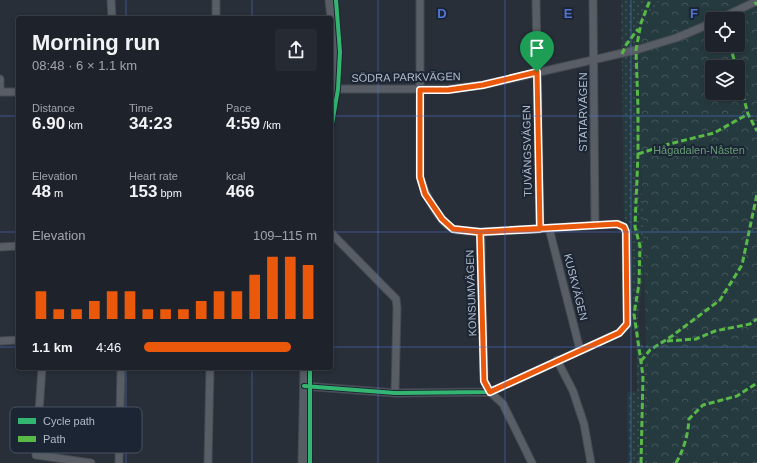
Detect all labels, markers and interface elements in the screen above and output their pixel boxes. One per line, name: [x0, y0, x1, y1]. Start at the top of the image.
text: D: [437, 6, 447, 21]
text: E: [564, 6, 573, 21]
text: F: [690, 6, 698, 21]
map controls: [705, 12, 745, 100]
button: locate: [705, 12, 745, 52]
button: share: [275, 29, 317, 71]
text: Morning run: [32, 30, 160, 55]
pin: [520, 31, 554, 72]
icon: arrive: [526, 37, 548, 59]
text: 08:48 · 6 × 1.1 km: [32, 58, 137, 73]
button: layers: [705, 60, 745, 100]
street label: SÖDRA PARKVÄGEN: [351, 70, 461, 84]
street label: STATARVÄGEN: [577, 72, 589, 152]
text: Distance: [32, 102, 75, 114]
text: Time: [129, 102, 153, 114]
text: Pace: [226, 102, 251, 114]
street label: TUVÄNGSVÄGEN: [520, 105, 534, 197]
text: 6.90: [32, 114, 65, 133]
text: 34:23: [129, 114, 172, 133]
text: 4:59: [226, 114, 260, 133]
text: km: [65, 119, 83, 131]
text: /km: [260, 119, 281, 131]
park label: Hågadalen-Nåsten: [653, 144, 745, 156]
text: Elevation: [32, 170, 77, 182]
text: Heart rate: [129, 170, 178, 182]
text: kcal: [226, 170, 246, 182]
text: 48: [32, 182, 51, 201]
text: 153: [129, 182, 157, 201]
text: 466: [226, 182, 254, 201]
text: m: [51, 187, 63, 199]
text: bpm: [157, 187, 182, 199]
text: Elevation: [32, 228, 85, 243]
text: 109–115 m: [253, 228, 317, 243]
street label: KONSUMVÄGEN: [463, 249, 479, 337]
street label: KUSKVÄGEN: [562, 252, 590, 322]
text: 1.1 km: [32, 340, 72, 355]
text: 4:46: [96, 340, 121, 355]
legend: [10, 407, 142, 453]
text: Cycle path: [43, 415, 95, 427]
text: Path: [43, 433, 66, 445]

